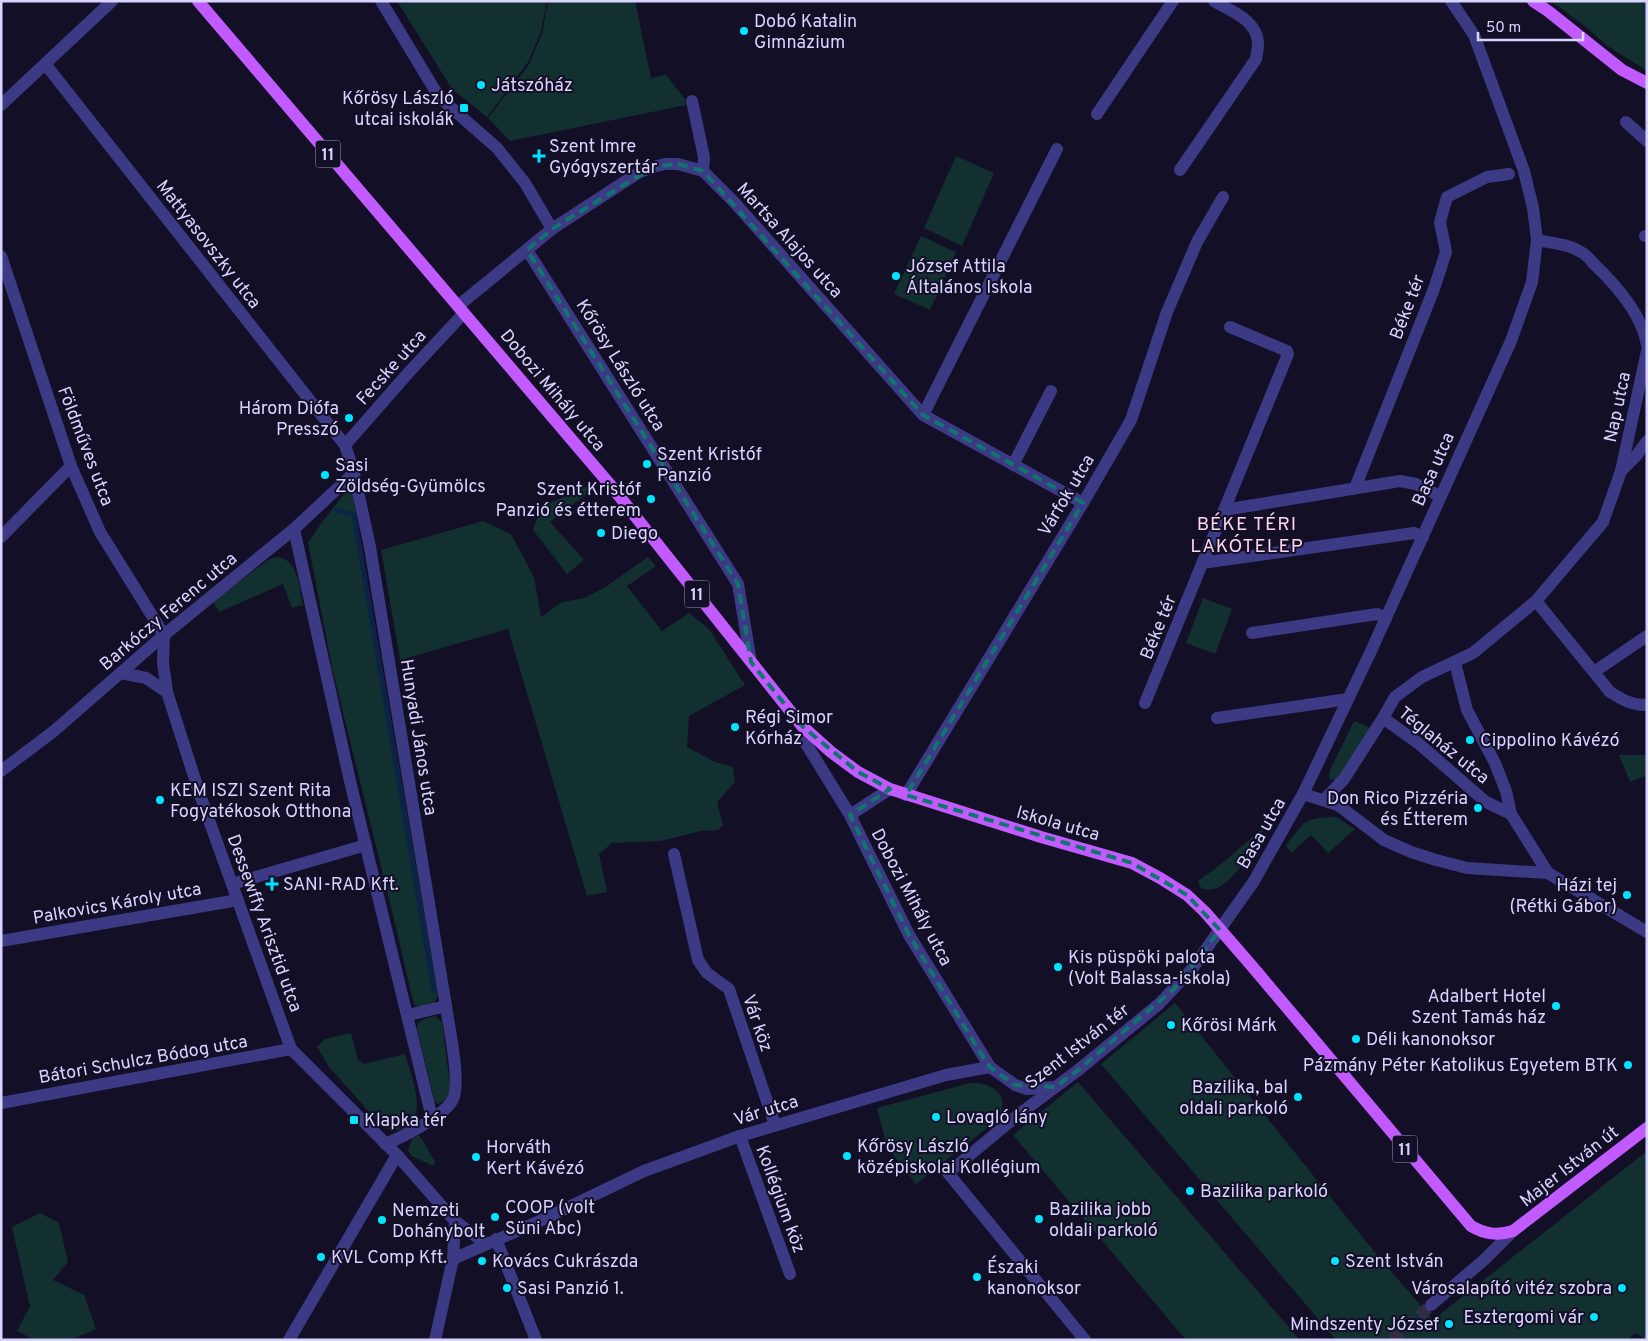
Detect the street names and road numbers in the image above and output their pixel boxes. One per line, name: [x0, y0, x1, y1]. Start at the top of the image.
road number: 11: [316, 140, 340, 168]
street label: Mattyasovszky utca: [150, 176, 265, 314]
street label: Martsa Alajos utca: [731, 178, 847, 304]
street label: Béke tér: [1385, 272, 1431, 343]
street label: Kőrösy László utca: [570, 296, 670, 436]
street label: Fecske utca: [352, 325, 432, 411]
street label: Dobozi Mihály utca: [494, 325, 610, 457]
street label: Nap utca: [1600, 370, 1637, 445]
street label: Földműves utca: [51, 384, 118, 510]
street label: Basa utca: [1408, 429, 1461, 510]
street label: Várfok utca: [1034, 451, 1101, 541]
street label: Barkóczy Ferenc utca: [95, 548, 243, 676]
road number: 11: [684, 580, 710, 608]
street label: Béke tér: [1136, 592, 1183, 663]
street label: Hunyadi János utca: [394, 657, 441, 817]
street label: Téglaház utca: [1393, 702, 1493, 790]
street label: Basa utca: [1233, 794, 1292, 873]
street label: Iskola utca: [1013, 802, 1102, 847]
street label: Dobozi Mihály utca: [865, 825, 957, 970]
street label: Dessewffy Arisztid utca: [221, 832, 306, 1015]
street label: Palkovics Károly utca: [31, 878, 203, 931]
street label: Vár köz: [736, 992, 777, 1055]
street label: Szent István tér: [1021, 999, 1135, 1095]
street label: Bátori Schulcz Bódog utca: [37, 1031, 250, 1090]
street label: Vár utca: [731, 1091, 801, 1132]
street label: Majer István út: [1516, 1121, 1624, 1213]
road number: 11: [1392, 1136, 1418, 1162]
street label: Kollégium köz: [749, 1143, 810, 1257]

